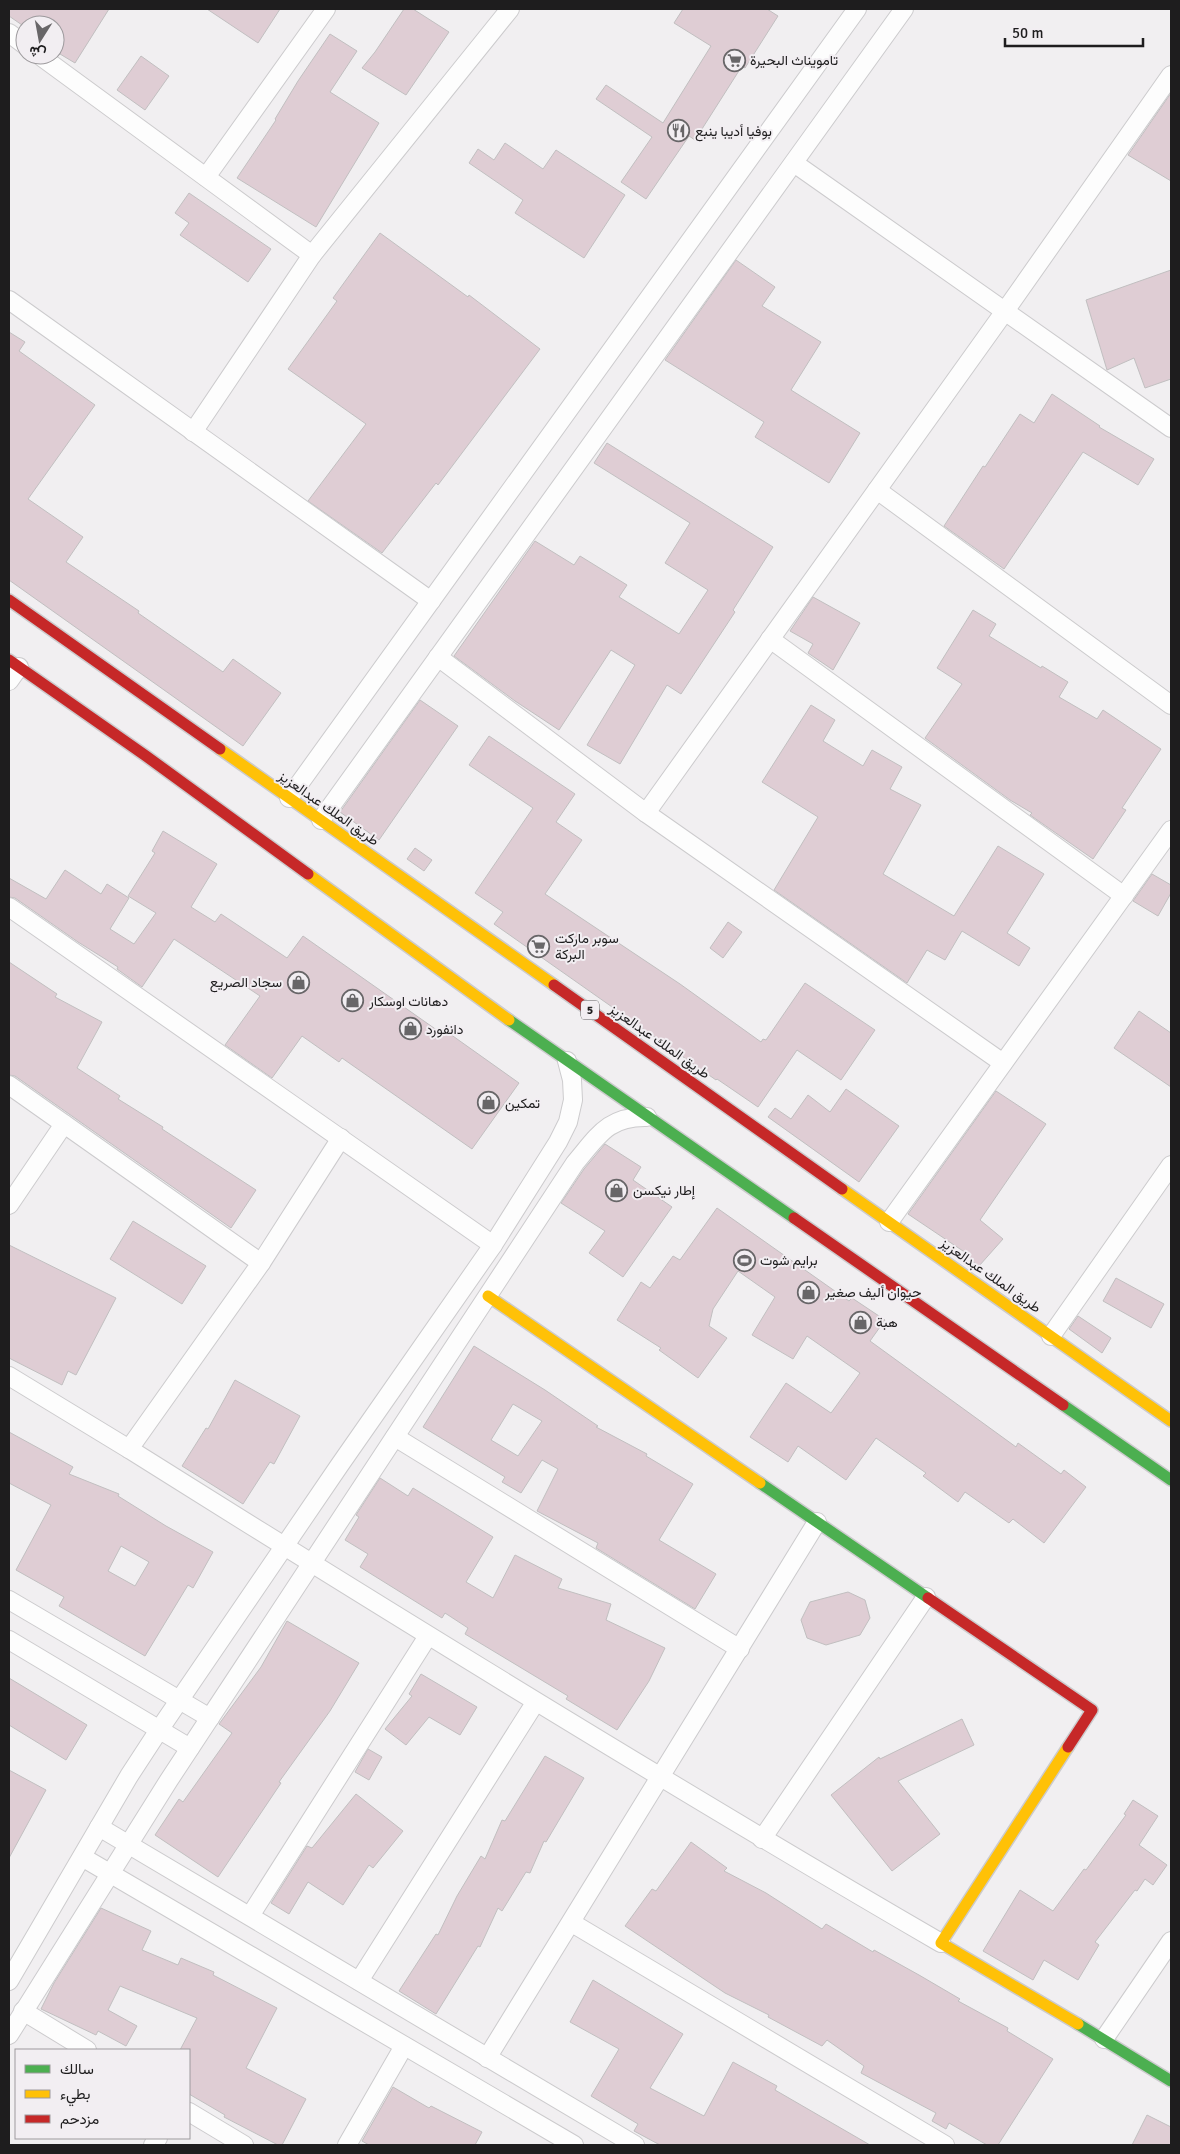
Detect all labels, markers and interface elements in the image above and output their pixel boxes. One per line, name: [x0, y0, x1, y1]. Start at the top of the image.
north arrow: [15, 15, 65, 65]
scale bar: [1005, 15, 1142, 47]
text: 50 m: [1012, 24, 1043, 42]
text: ش: [28, 42, 47, 62]
supermarket icon: تامويناث البحيرة: [722, 48, 746, 72]
place label: تامويناث البحيرة: [750, 52, 838, 69]
restaurant icon: بوفيا أديبا ينبع: [667, 119, 691, 143]
place label: بوفيا أديبا ينبع: [695, 123, 772, 142]
street label: طريق الملك عبدالعزيز: [274, 767, 382, 849]
place label: سوبر ماركت البركة: [555, 930, 619, 963]
supermarket icon: سوبر ماركت البركة: [527, 934, 551, 958]
shop icon: سجاد الصريع: [286, 970, 310, 994]
place label: سجاد الصريع: [210, 974, 282, 993]
shop icon: دهانات اوسكار: [341, 989, 365, 1013]
place label: دهانات اوسكار: [368, 993, 448, 1010]
road number: 5: [581, 1000, 599, 1020]
street label: طريق الملك عبدالعزيز: [605, 1000, 713, 1082]
shop icon: دانفورد: [398, 1017, 422, 1041]
place label: دانفورد: [426, 1021, 464, 1038]
shop icon: تمكين: [477, 1091, 501, 1115]
place label: تمكين: [505, 1095, 540, 1112]
shop icon: إطار نيكسن: [605, 1178, 629, 1202]
place label: إطار نيكسن: [633, 1182, 695, 1200]
street label: طريق الملك عبدالعزيز: [936, 1234, 1044, 1316]
sports icon: برايم شوت: [732, 1248, 756, 1272]
place label: برايم شوت: [760, 1252, 818, 1269]
shop icon: حيوان أليف صغير: [797, 1280, 821, 1304]
place label: حيوان أليف صغير: [824, 1284, 921, 1301]
shop icon: هبة: [848, 1310, 872, 1334]
place label: هبة: [876, 1314, 898, 1331]
legend: [15, 2049, 190, 2139]
text: سالك: [60, 2060, 94, 2078]
text: بطيء: [60, 2085, 90, 2107]
text: مزدحم: [60, 2110, 99, 2129]

